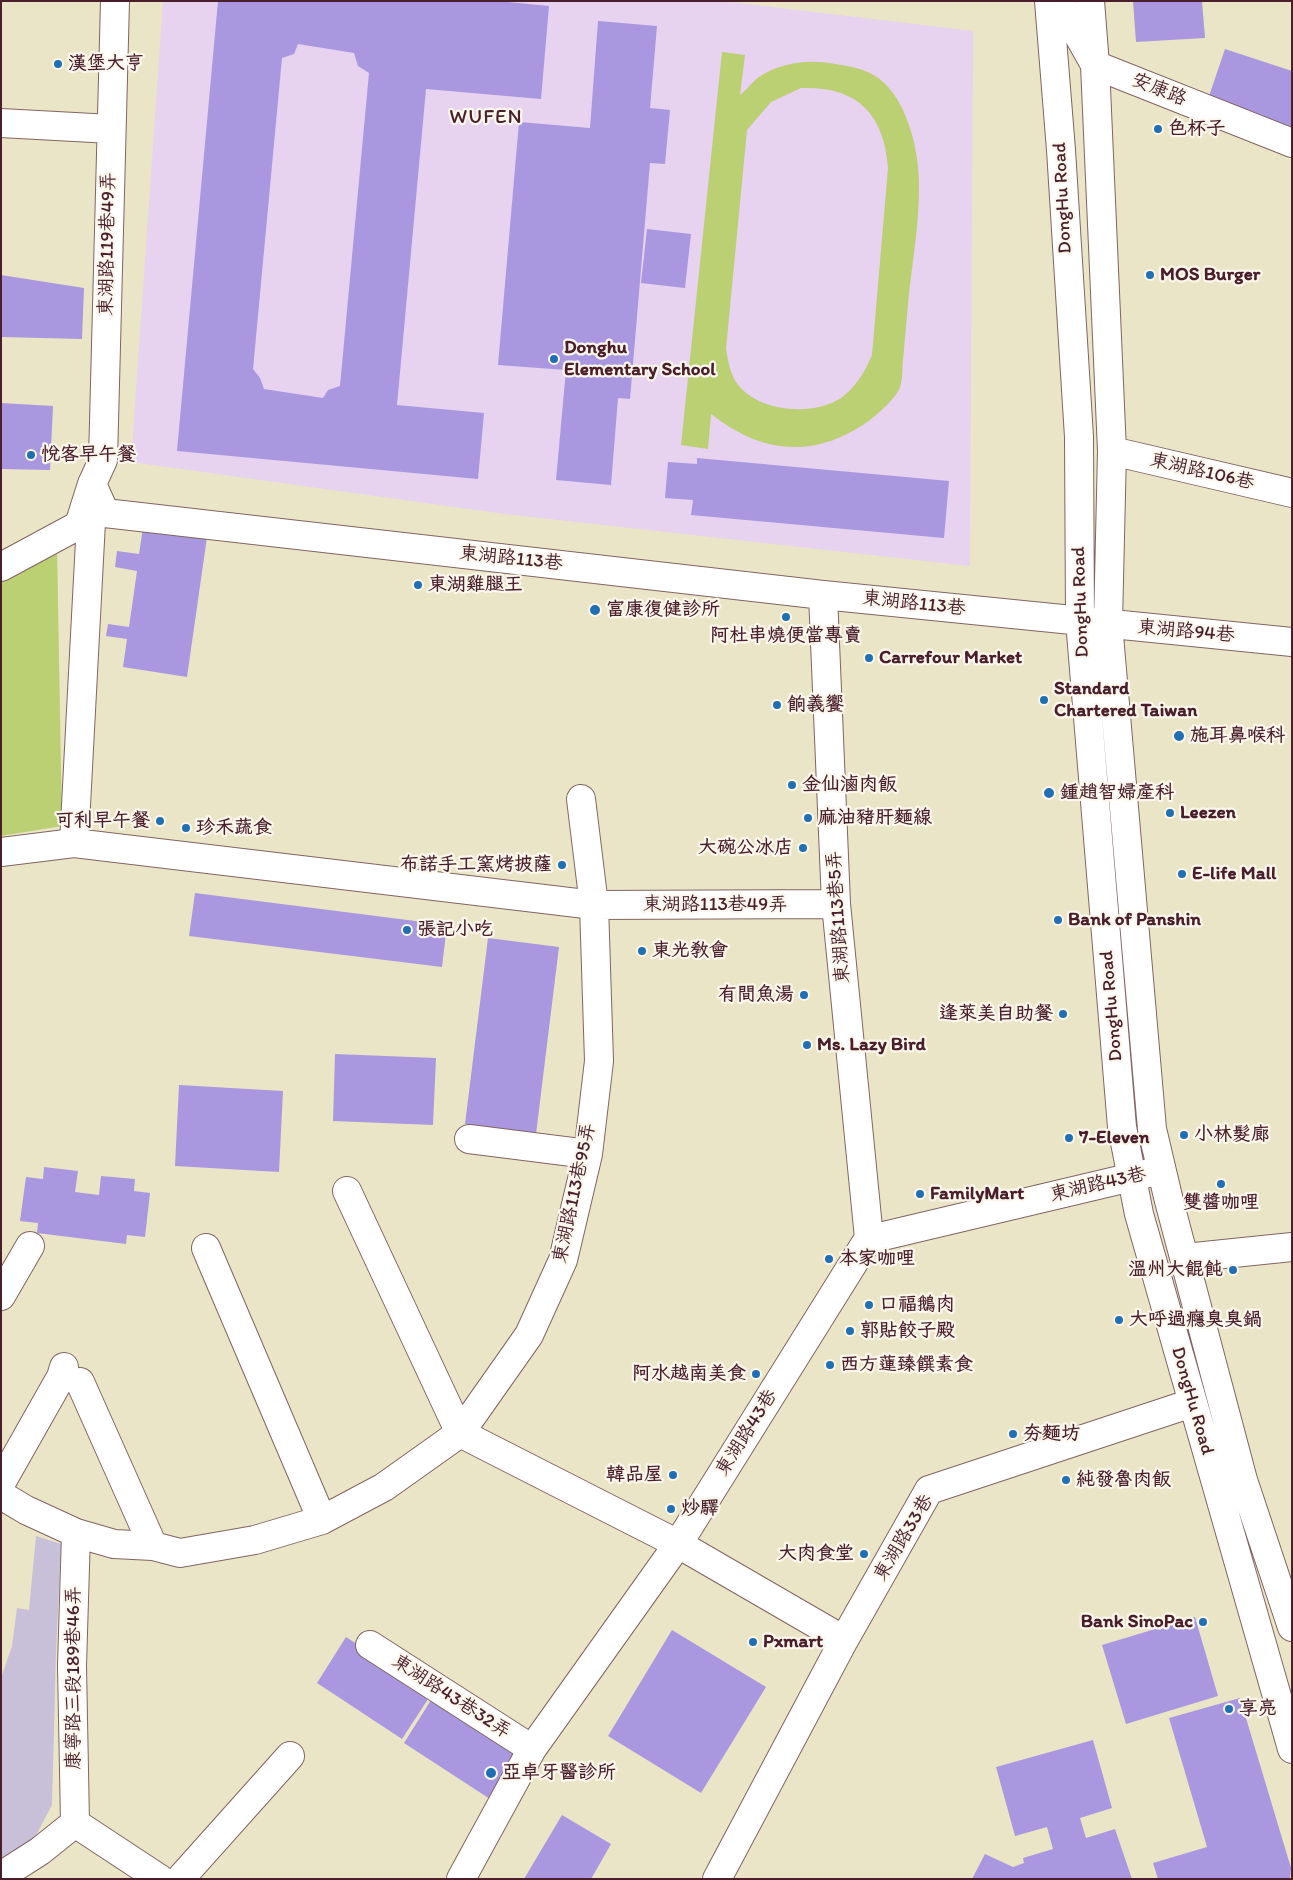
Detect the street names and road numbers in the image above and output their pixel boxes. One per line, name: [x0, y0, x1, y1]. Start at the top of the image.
street label: 安康路: [1128, 69, 1190, 111]
street label: DongHu Road: [1049, 142, 1077, 254]
street label: 東湖路119巷49弄: [95, 172, 121, 316]
street label: 東湖路106巷: [1148, 449, 1256, 495]
street label: 東湖路113巷: [458, 542, 564, 576]
street label: DongHu Road: [1068, 546, 1094, 658]
street label: 東湖路113巷: [861, 587, 967, 621]
street label: 東湖路94巷: [1137, 616, 1235, 648]
street label: 東湖路113巷5弄: [823, 850, 855, 984]
street label: 東湖路113巷49弄: [643, 894, 787, 916]
street label: DongHu Road: [1096, 950, 1128, 1062]
street label: 東湖路113巷95弄: [549, 1121, 601, 1265]
street label: 東湖路43巷: [1048, 1163, 1148, 1207]
street label: DongHu Road: [1166, 1344, 1218, 1458]
street label: 東湖路43巷: [711, 1386, 783, 1480]
street label: 東湖路33巷: [869, 1491, 939, 1585]
street label: 康寧路三段189巷46弄: [63, 1586, 85, 1770]
street label: 東湖路43巷32弄: [387, 1650, 515, 1744]

